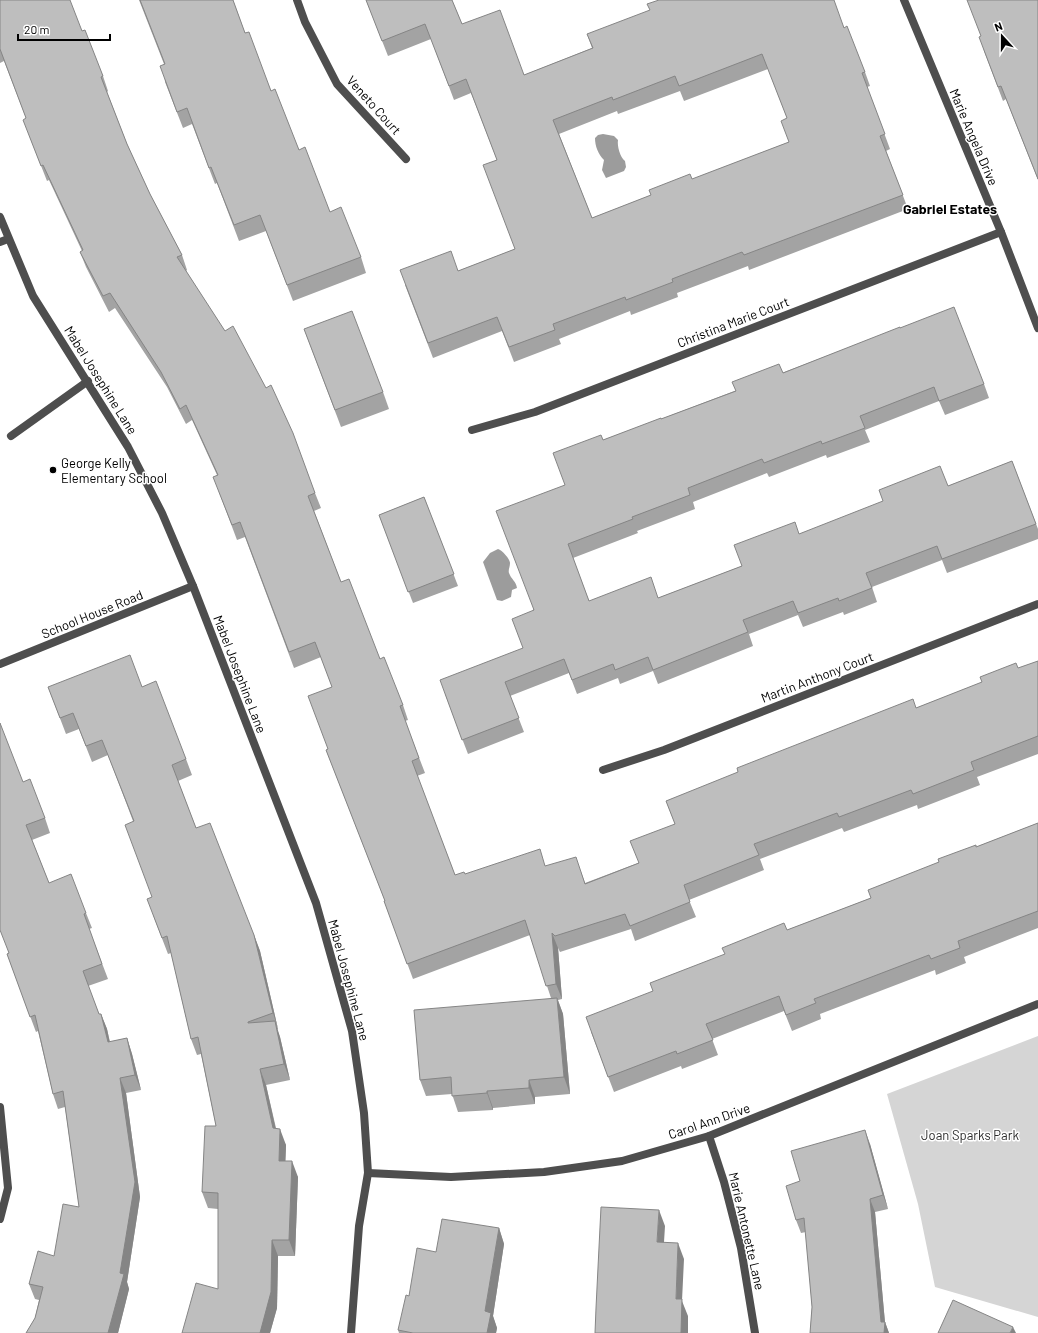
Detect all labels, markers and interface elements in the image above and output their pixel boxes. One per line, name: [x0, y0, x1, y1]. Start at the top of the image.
scale bar: [18, 16, 110, 42]
north arrow: [982, 16, 1022, 56]
text: N: [992, 19, 1004, 34]
text: 20 m: [24, 22, 50, 36]
street label: Veneto Court: [343, 72, 405, 138]
street label: Marie Angela Drive: [946, 86, 1002, 188]
district label: Gabriel Estates: [903, 200, 997, 217]
street label: Christina Marie Court: [675, 293, 791, 351]
street label: Mabel Josephine Lane: [61, 323, 141, 437]
place label: George Kelly Elementary School: [61, 455, 167, 486]
marker: George Kelly Elementary School: [48, 465, 58, 475]
street label: School House Road: [39, 586, 145, 642]
street label: Mabel Josephine Lane: [210, 613, 270, 735]
street label: Martin Anthony Court: [758, 648, 876, 706]
street label: Mabel Josephine Lane: [325, 918, 373, 1043]
street label: Carol Ann Drive: [666, 1100, 752, 1142]
park label: Joan Sparks Park: [921, 1127, 1019, 1143]
street label: Marie Antonette Lane: [726, 1171, 768, 1292]

